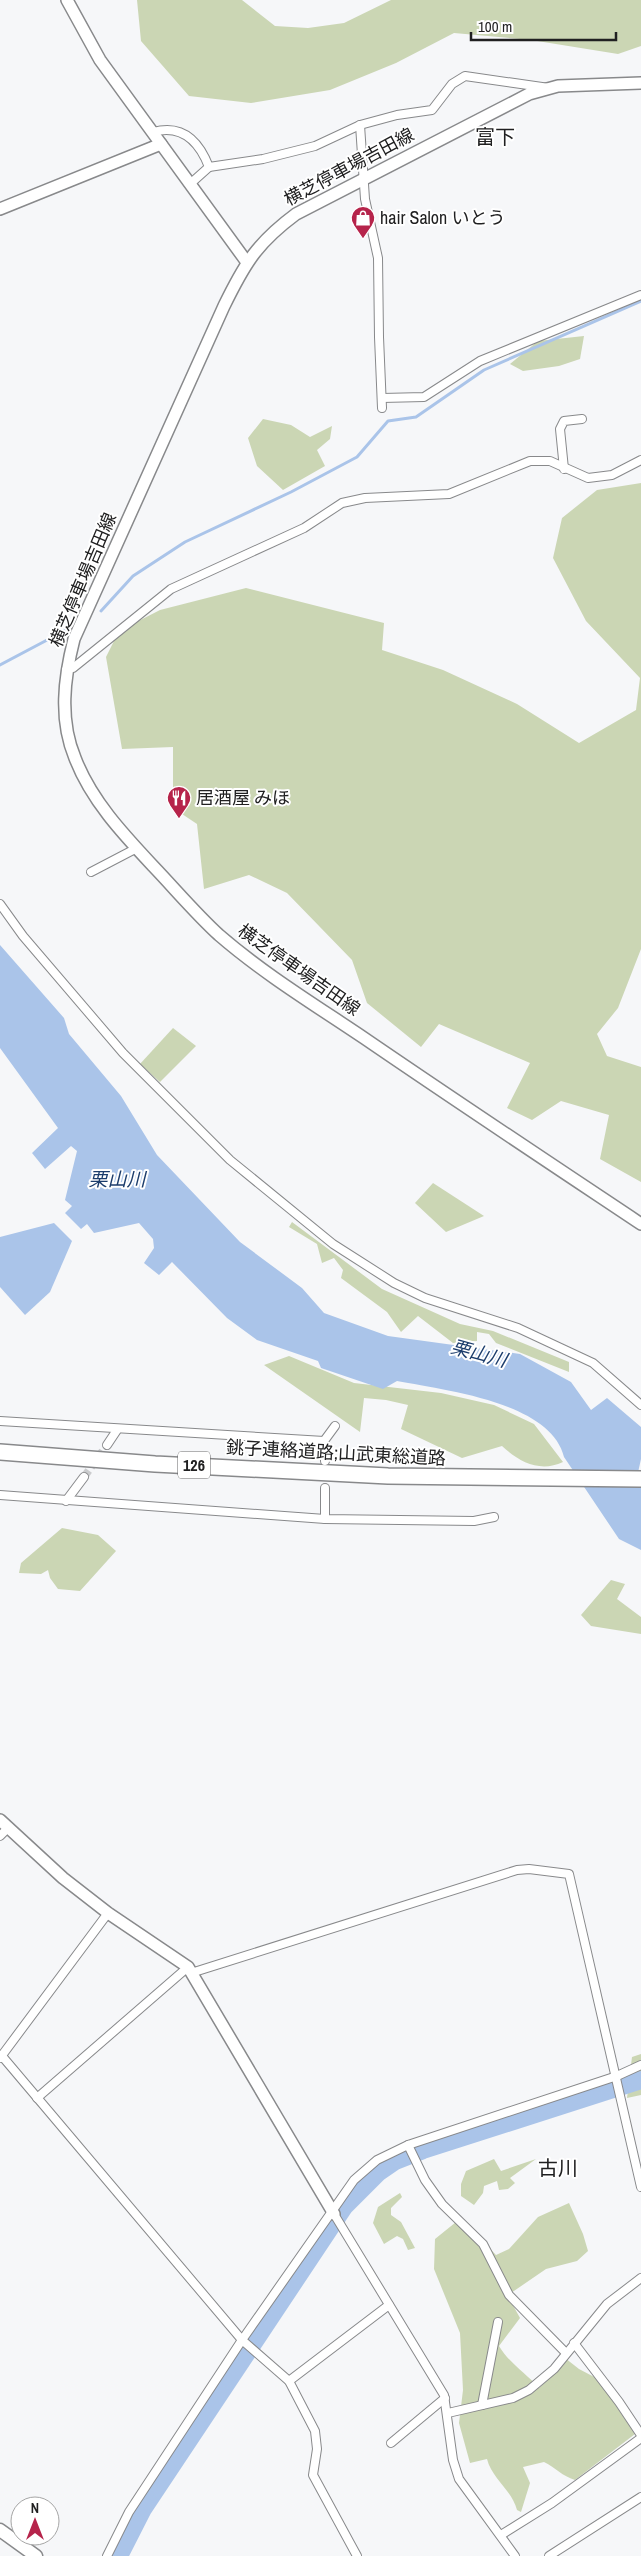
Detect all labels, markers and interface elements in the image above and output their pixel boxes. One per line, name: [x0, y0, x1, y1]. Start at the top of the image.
scale bar: [471, 10, 616, 42]
text: 100 m: [478, 16, 512, 37]
street label: 横芝停車場吉田線: [279, 122, 418, 211]
district label: 富下: [475, 123, 515, 150]
shop icon: hair Salon いとう: [350, 205, 376, 239]
place label: hair Salon いとう: [380, 205, 505, 230]
street label: 横芝停車場吉田線: [43, 509, 122, 651]
restaurant icon: 居酒屋 みほ: [166, 785, 192, 819]
place label: 居酒屋 みほ: [196, 785, 290, 810]
street label: 横芝停車場吉田線: [233, 918, 365, 1021]
water label: 栗山川: [88, 1166, 147, 1192]
water label: 栗山川: [448, 1333, 512, 1373]
street label: 銚子連絡道路;山武東総道路: [225, 1434, 447, 1471]
road number: 126: [178, 1452, 210, 1478]
district label: 古川: [538, 2154, 578, 2181]
north arrow: [10, 2496, 60, 2546]
text: N: [31, 2499, 39, 2517]

